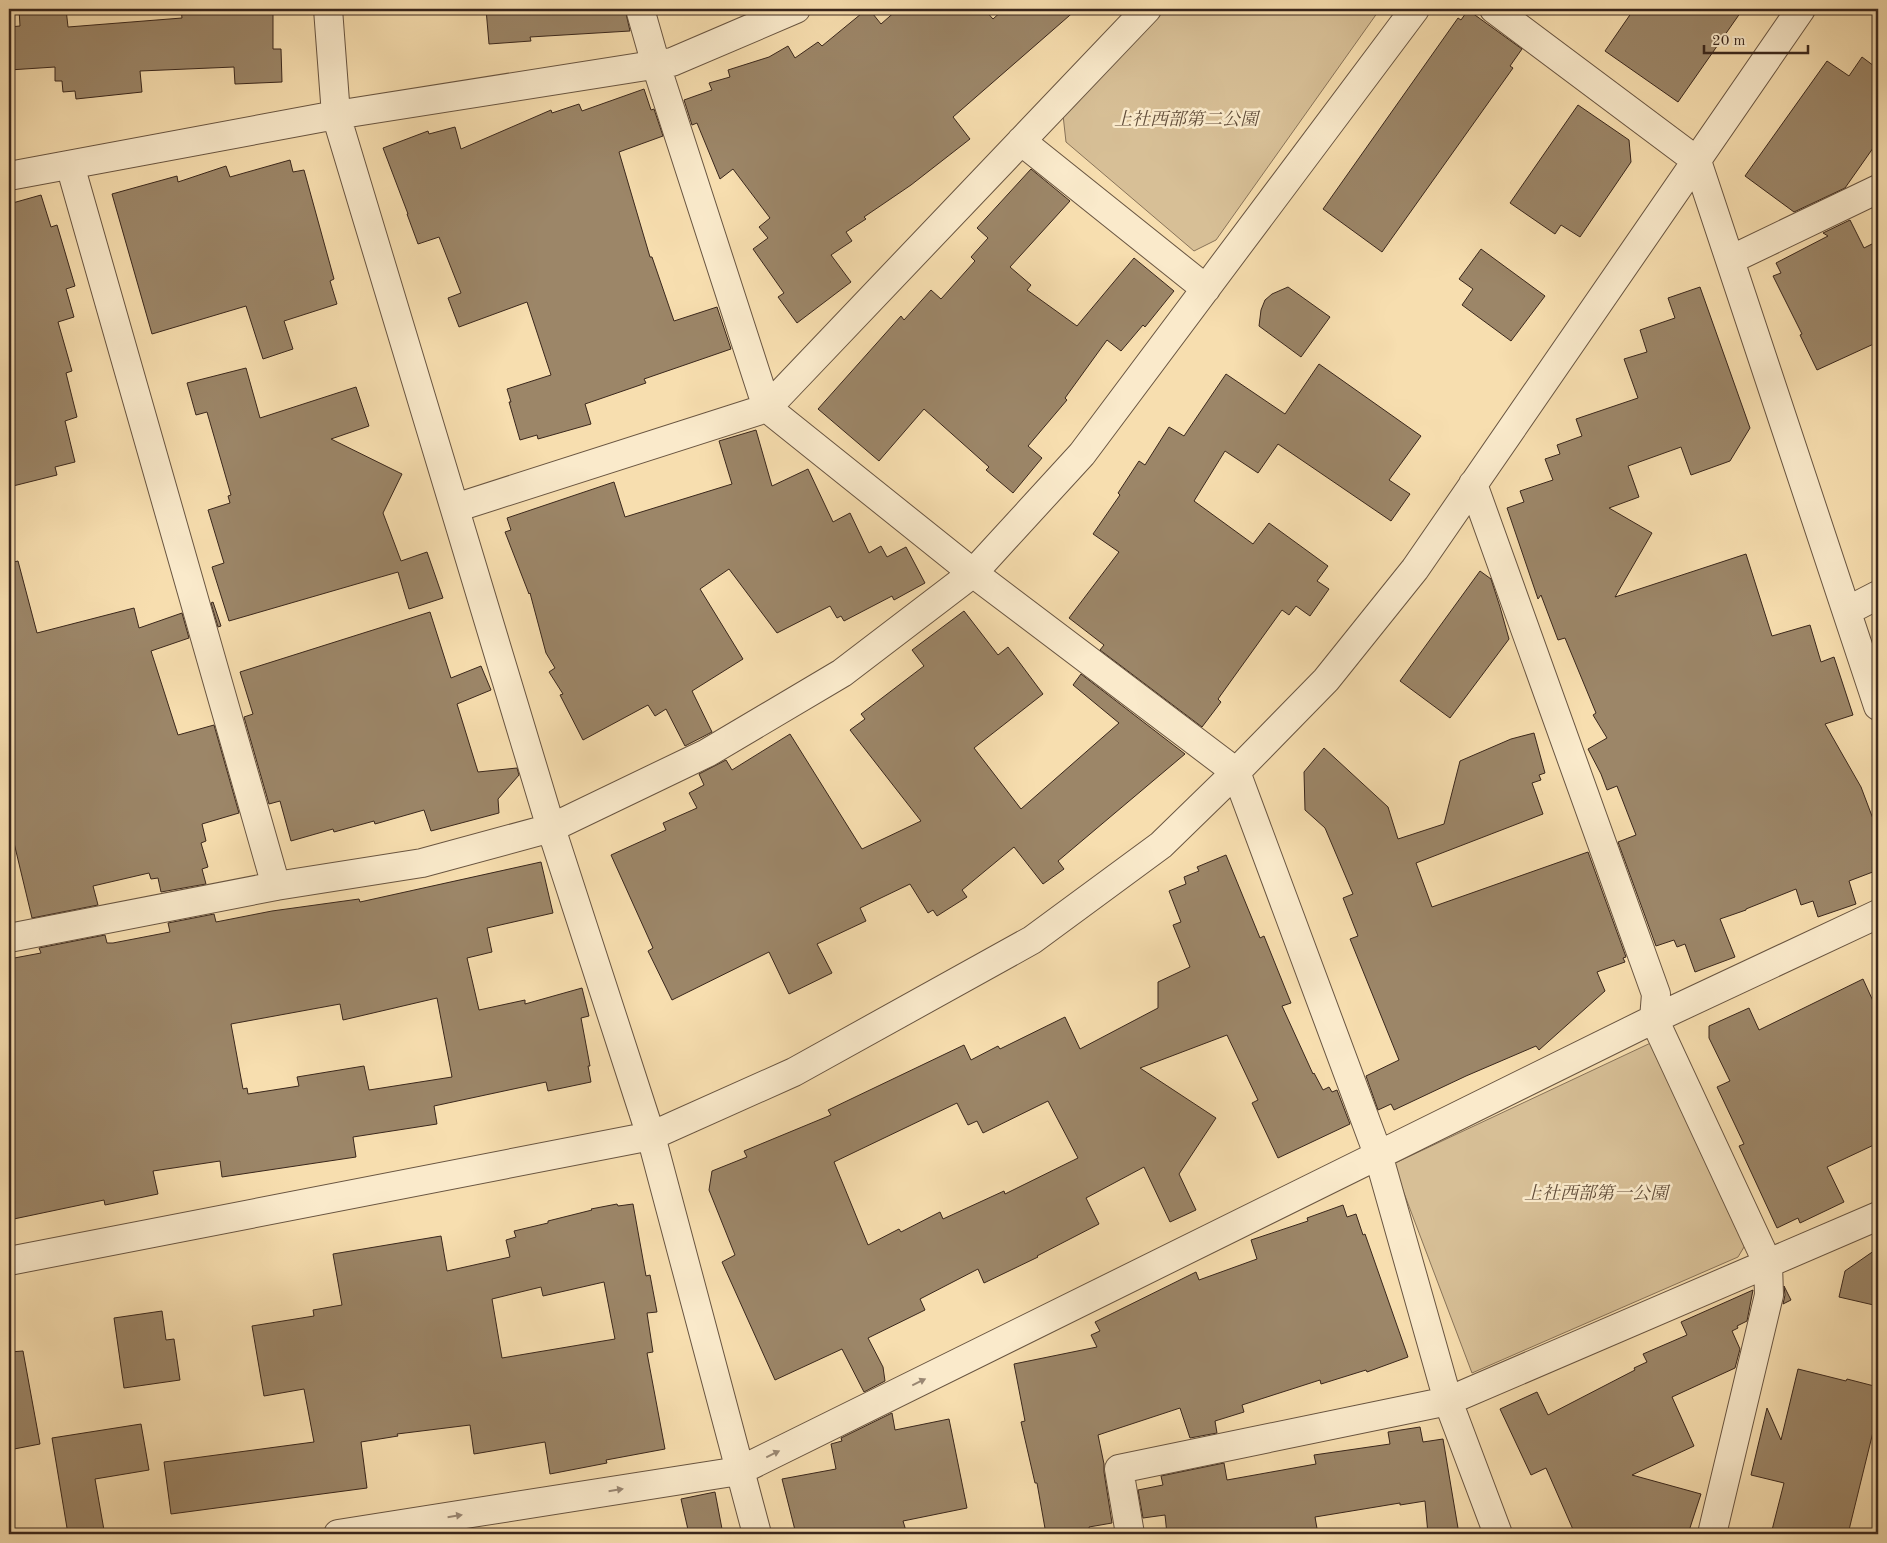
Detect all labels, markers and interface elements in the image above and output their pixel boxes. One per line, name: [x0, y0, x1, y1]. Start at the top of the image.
scale bar: [1704, 22, 1808, 54]
text: 20 m: [1712, 34, 1746, 49]
park label: 上社西部第二公園: [1114, 109, 1261, 129]
park label: 上社西部第一公園: [1524, 1183, 1671, 1203]
one-way arrow: [911, 1378, 926, 1386]
one-way arrow: [766, 1450, 780, 1458]
one-way arrow: [608, 1486, 624, 1494]
one-way arrow: [448, 1511, 464, 1519]

